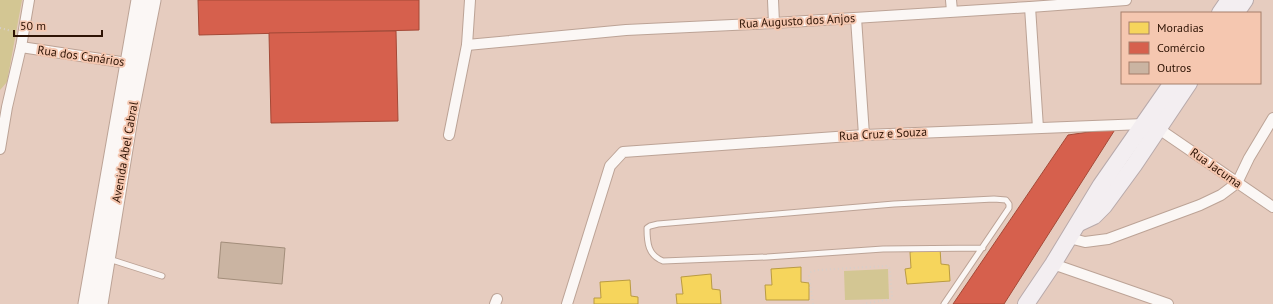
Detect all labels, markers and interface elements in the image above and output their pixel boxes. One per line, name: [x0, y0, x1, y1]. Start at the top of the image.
street label: Rua Augusto dos Anjos: [738, 10, 855, 31]
scale bar: [14, 12, 102, 38]
legend: [1121, 12, 1261, 84]
text: 50 m: [20, 18, 46, 33]
text: Moradias: [1157, 20, 1204, 35]
text: Comércio: [1157, 40, 1205, 55]
street label: Rua dos Canários: [37, 42, 126, 69]
text: Outros: [1157, 60, 1191, 75]
street label: Avenida Abel Cabral: [108, 100, 141, 204]
street label: Rua Cruz e Souza: [839, 124, 927, 143]
street label: Rua Jacuma: [1188, 144, 1245, 191]

